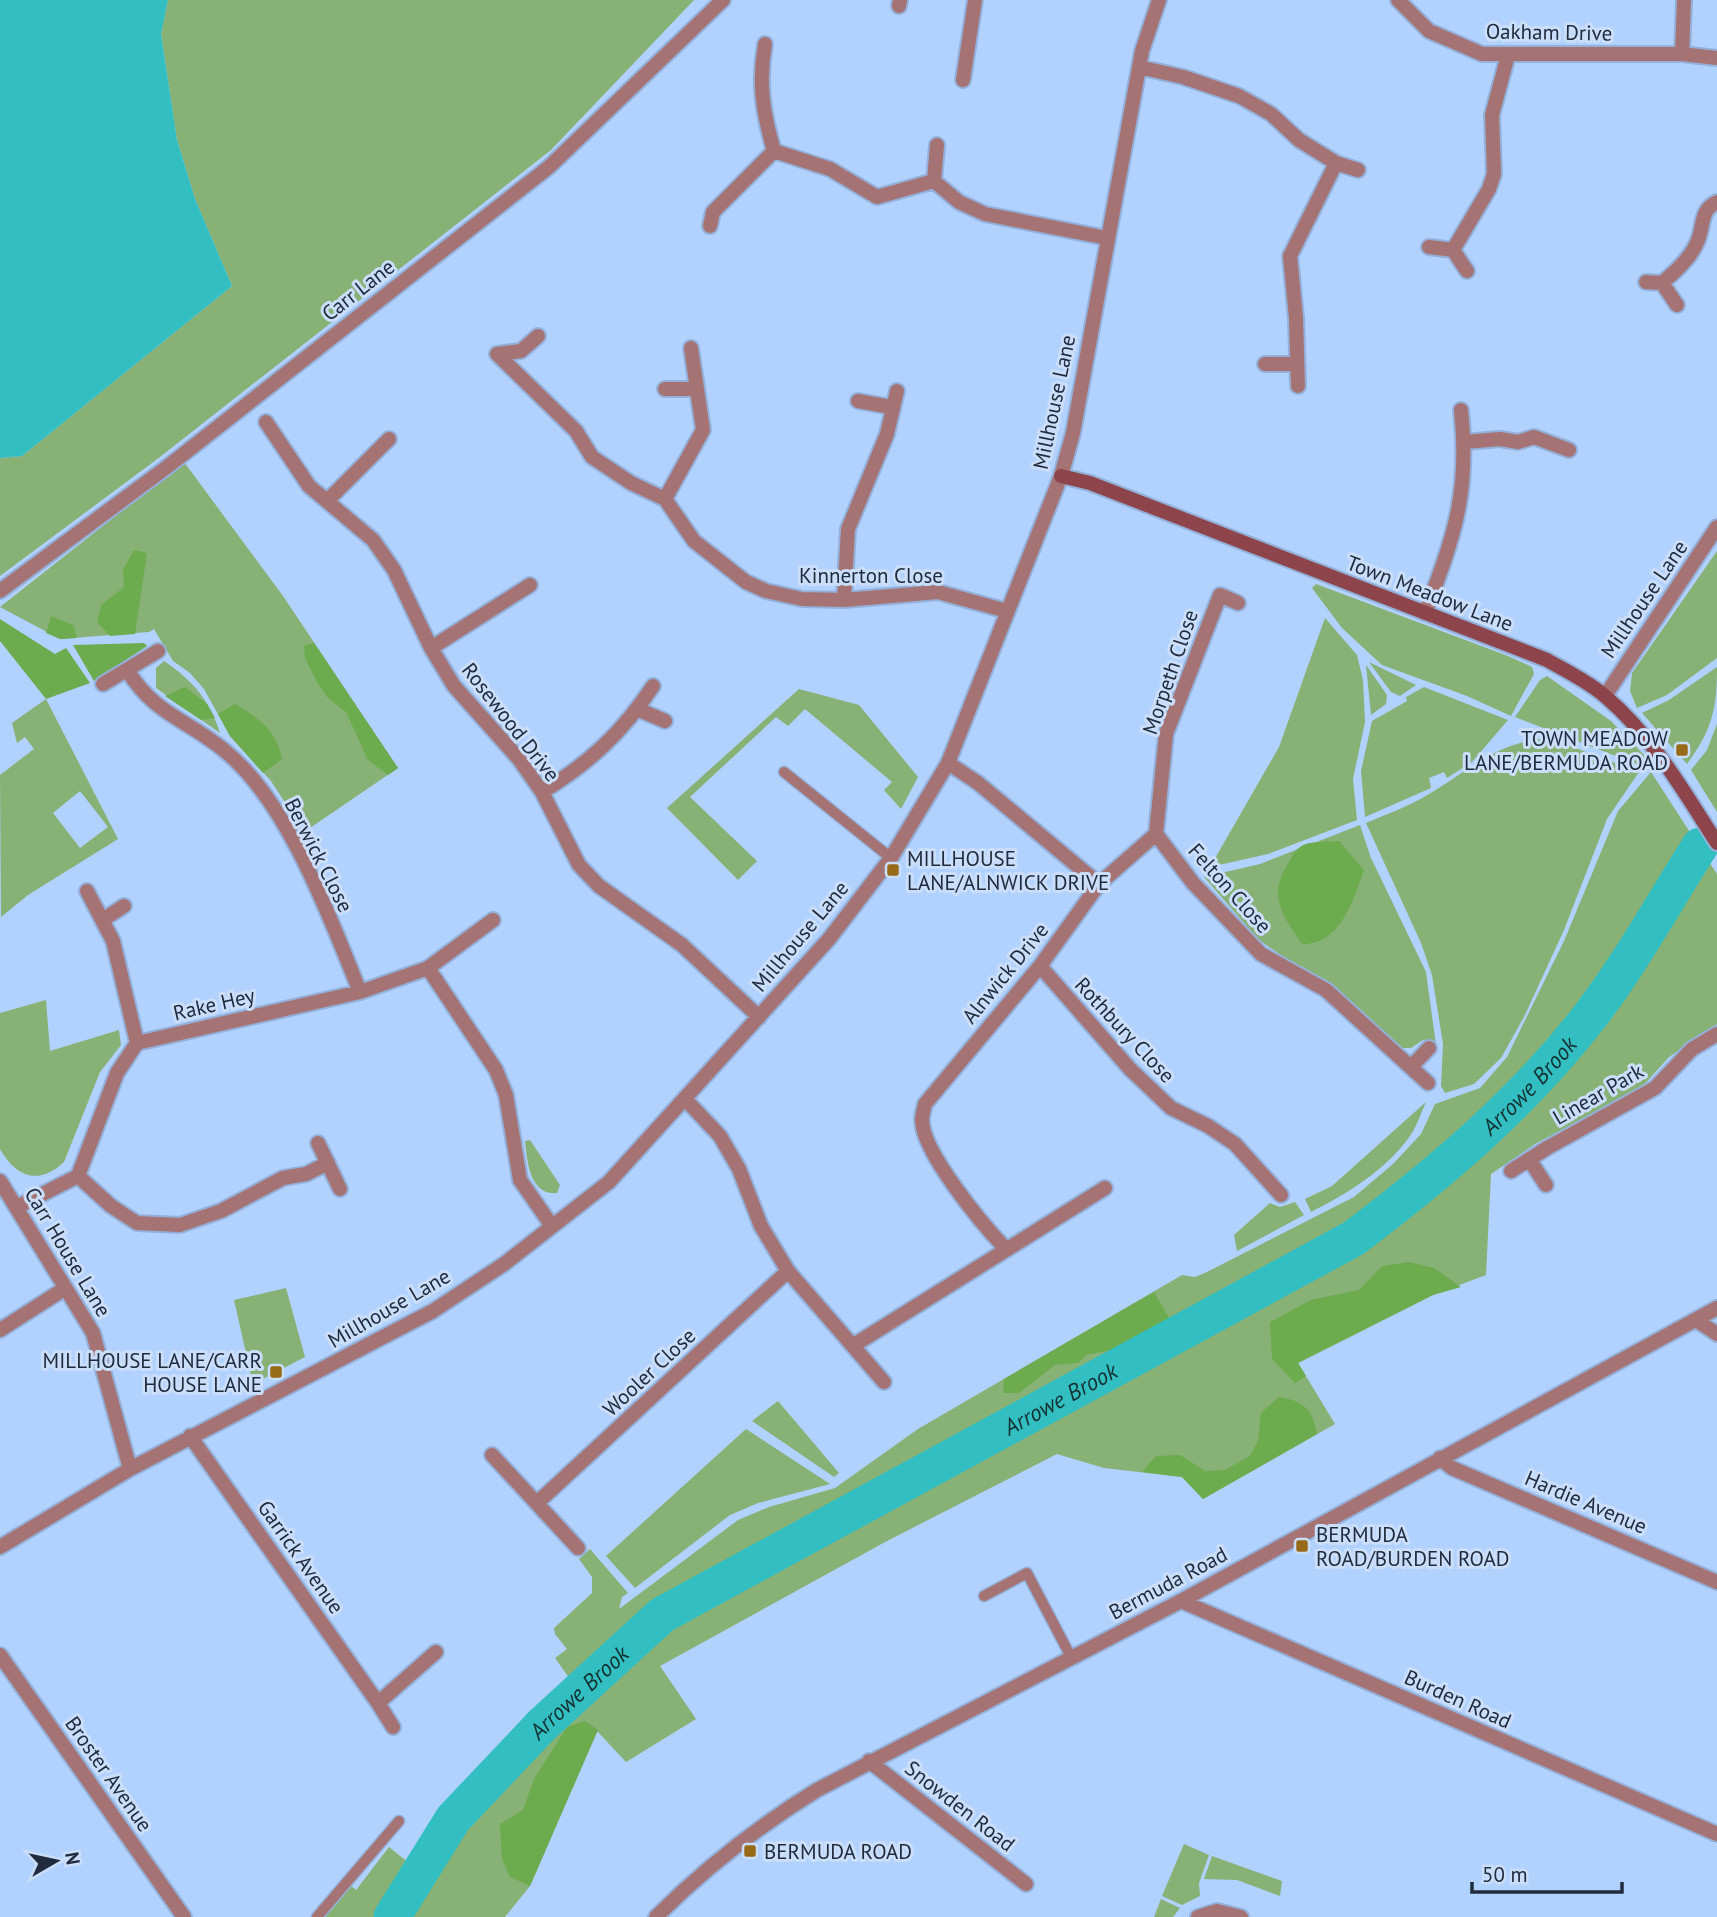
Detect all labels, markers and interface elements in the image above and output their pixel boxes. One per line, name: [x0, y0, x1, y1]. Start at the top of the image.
street label: Oakham Drive: [1486, 17, 1612, 47]
street label: Carr Lane: [316, 253, 400, 327]
street label: Millhouse Lane: [1027, 332, 1081, 472]
street label: Millhouse Lane: [1595, 535, 1693, 663]
street label: Town Meadow Lane: [1343, 549, 1517, 637]
street label: Kinnerton Close: [799, 562, 943, 589]
street label: Morpeth Close: [1136, 606, 1204, 738]
street label: Rosewood Drive: [456, 657, 566, 787]
place label: TOWN MEADOW LANE/BERMUDA ROAD: [1464, 725, 1669, 776]
marker: TOWN MEADOW LANE/BERMUDA ROAD: [1674, 742, 1690, 758]
street label: Berwick Close: [279, 793, 359, 917]
street label: Felton Close: [1183, 837, 1277, 939]
place label: MILLHOUSE LANE/ALNWICK DRIVE: [907, 845, 1109, 896]
marker: MILLHOUSE LANE/ALNWICK DRIVE: [885, 862, 901, 878]
street label: Millhouse Lane: [746, 875, 854, 997]
street label: Alnwick Drive: [956, 917, 1054, 1029]
street label: Rothbury Close: [1069, 972, 1181, 1088]
street label: Rake Hey: [171, 981, 258, 1026]
water label: Arrowe Brook: [1474, 1029, 1583, 1141]
street label: Linear Park: [1548, 1057, 1648, 1131]
street label: Carr House Lane: [19, 1182, 117, 1322]
street label: Millhouse Lane: [323, 1262, 455, 1354]
street label: Wooler Close: [597, 1322, 701, 1422]
place label: MILLHOUSE LANE/CARR HOUSE LANE: [43, 1347, 262, 1398]
water label: Arrowe Brook: [997, 1355, 1124, 1441]
marker: MILLHOUSE LANE/CARR HOUSE LANE: [268, 1364, 284, 1380]
street label: Hardie Avenue: [1521, 1464, 1651, 1540]
street label: Garrick Avenue: [252, 1495, 350, 1619]
place label: BERMUDA ROAD/BURDEN ROAD: [1316, 1521, 1509, 1572]
marker: BERMUDA ROAD/BURDEN ROAD: [1294, 1538, 1310, 1554]
street label: Bermuda Road: [1104, 1541, 1232, 1625]
water label: Arrowe Brook: [521, 1638, 635, 1746]
street label: Burden Road: [1400, 1663, 1516, 1735]
street label: Broster Avenue: [59, 1711, 159, 1837]
street label: Snowden Road: [899, 1755, 1021, 1857]
north arrow: [21, 1826, 91, 1896]
place label: BERMUDA ROAD: [764, 1838, 912, 1865]
marker: BERMUDA ROAD: [742, 1843, 758, 1859]
text: N: [60, 1850, 86, 1866]
scale bar: [1472, 1850, 1622, 1894]
text: 50 m: [1482, 1861, 1528, 1888]

